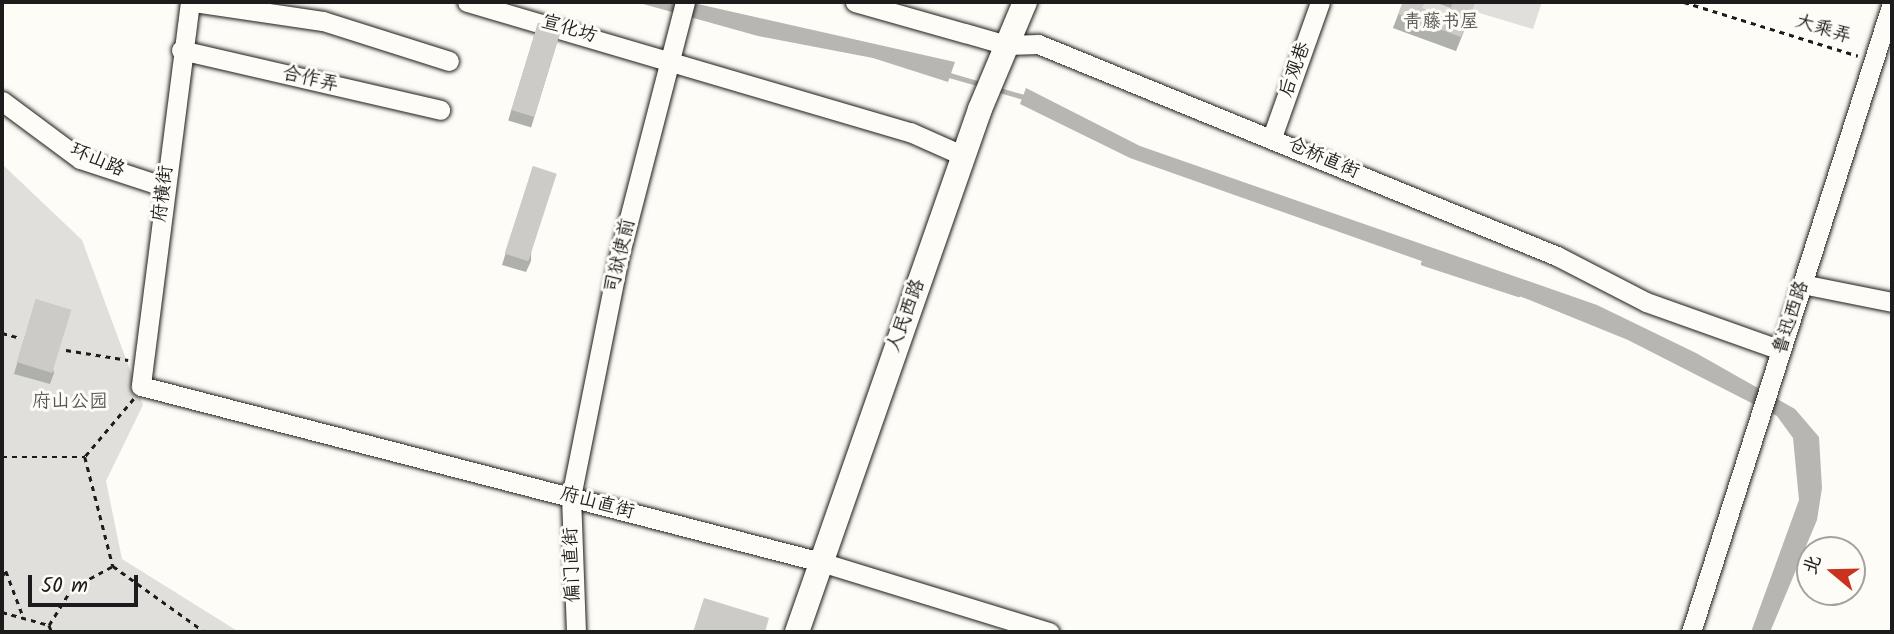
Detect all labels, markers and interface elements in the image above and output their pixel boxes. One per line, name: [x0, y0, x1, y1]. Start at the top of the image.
street label: 宣化坊: [538, 11, 600, 49]
street label: 大乘弄: [1792, 11, 1854, 49]
park label: 青藤书屋: [1403, 12, 1479, 34]
street label: 后观巷: [1276, 39, 1316, 101]
street label: 合作弄: [280, 62, 340, 98]
street label: 仓桥直街: [1284, 134, 1362, 184]
street label: 环山路: [66, 139, 128, 183]
street label: 府横街: [149, 164, 179, 224]
street label: 司狱使前: [601, 216, 641, 296]
street label: 人民西路: [883, 276, 931, 356]
street label: 鲁迅西路: [1769, 278, 1815, 358]
park label: 府山公园: [32, 392, 108, 414]
street label: 府山直街: [557, 483, 637, 525]
street label: 偏门直街: [560, 527, 586, 603]
north arrow: [1796, 536, 1866, 606]
text: 北: [1796, 551, 1830, 579]
scale bar: [32, 560, 142, 604]
text: 50 m: [41, 570, 88, 603]

